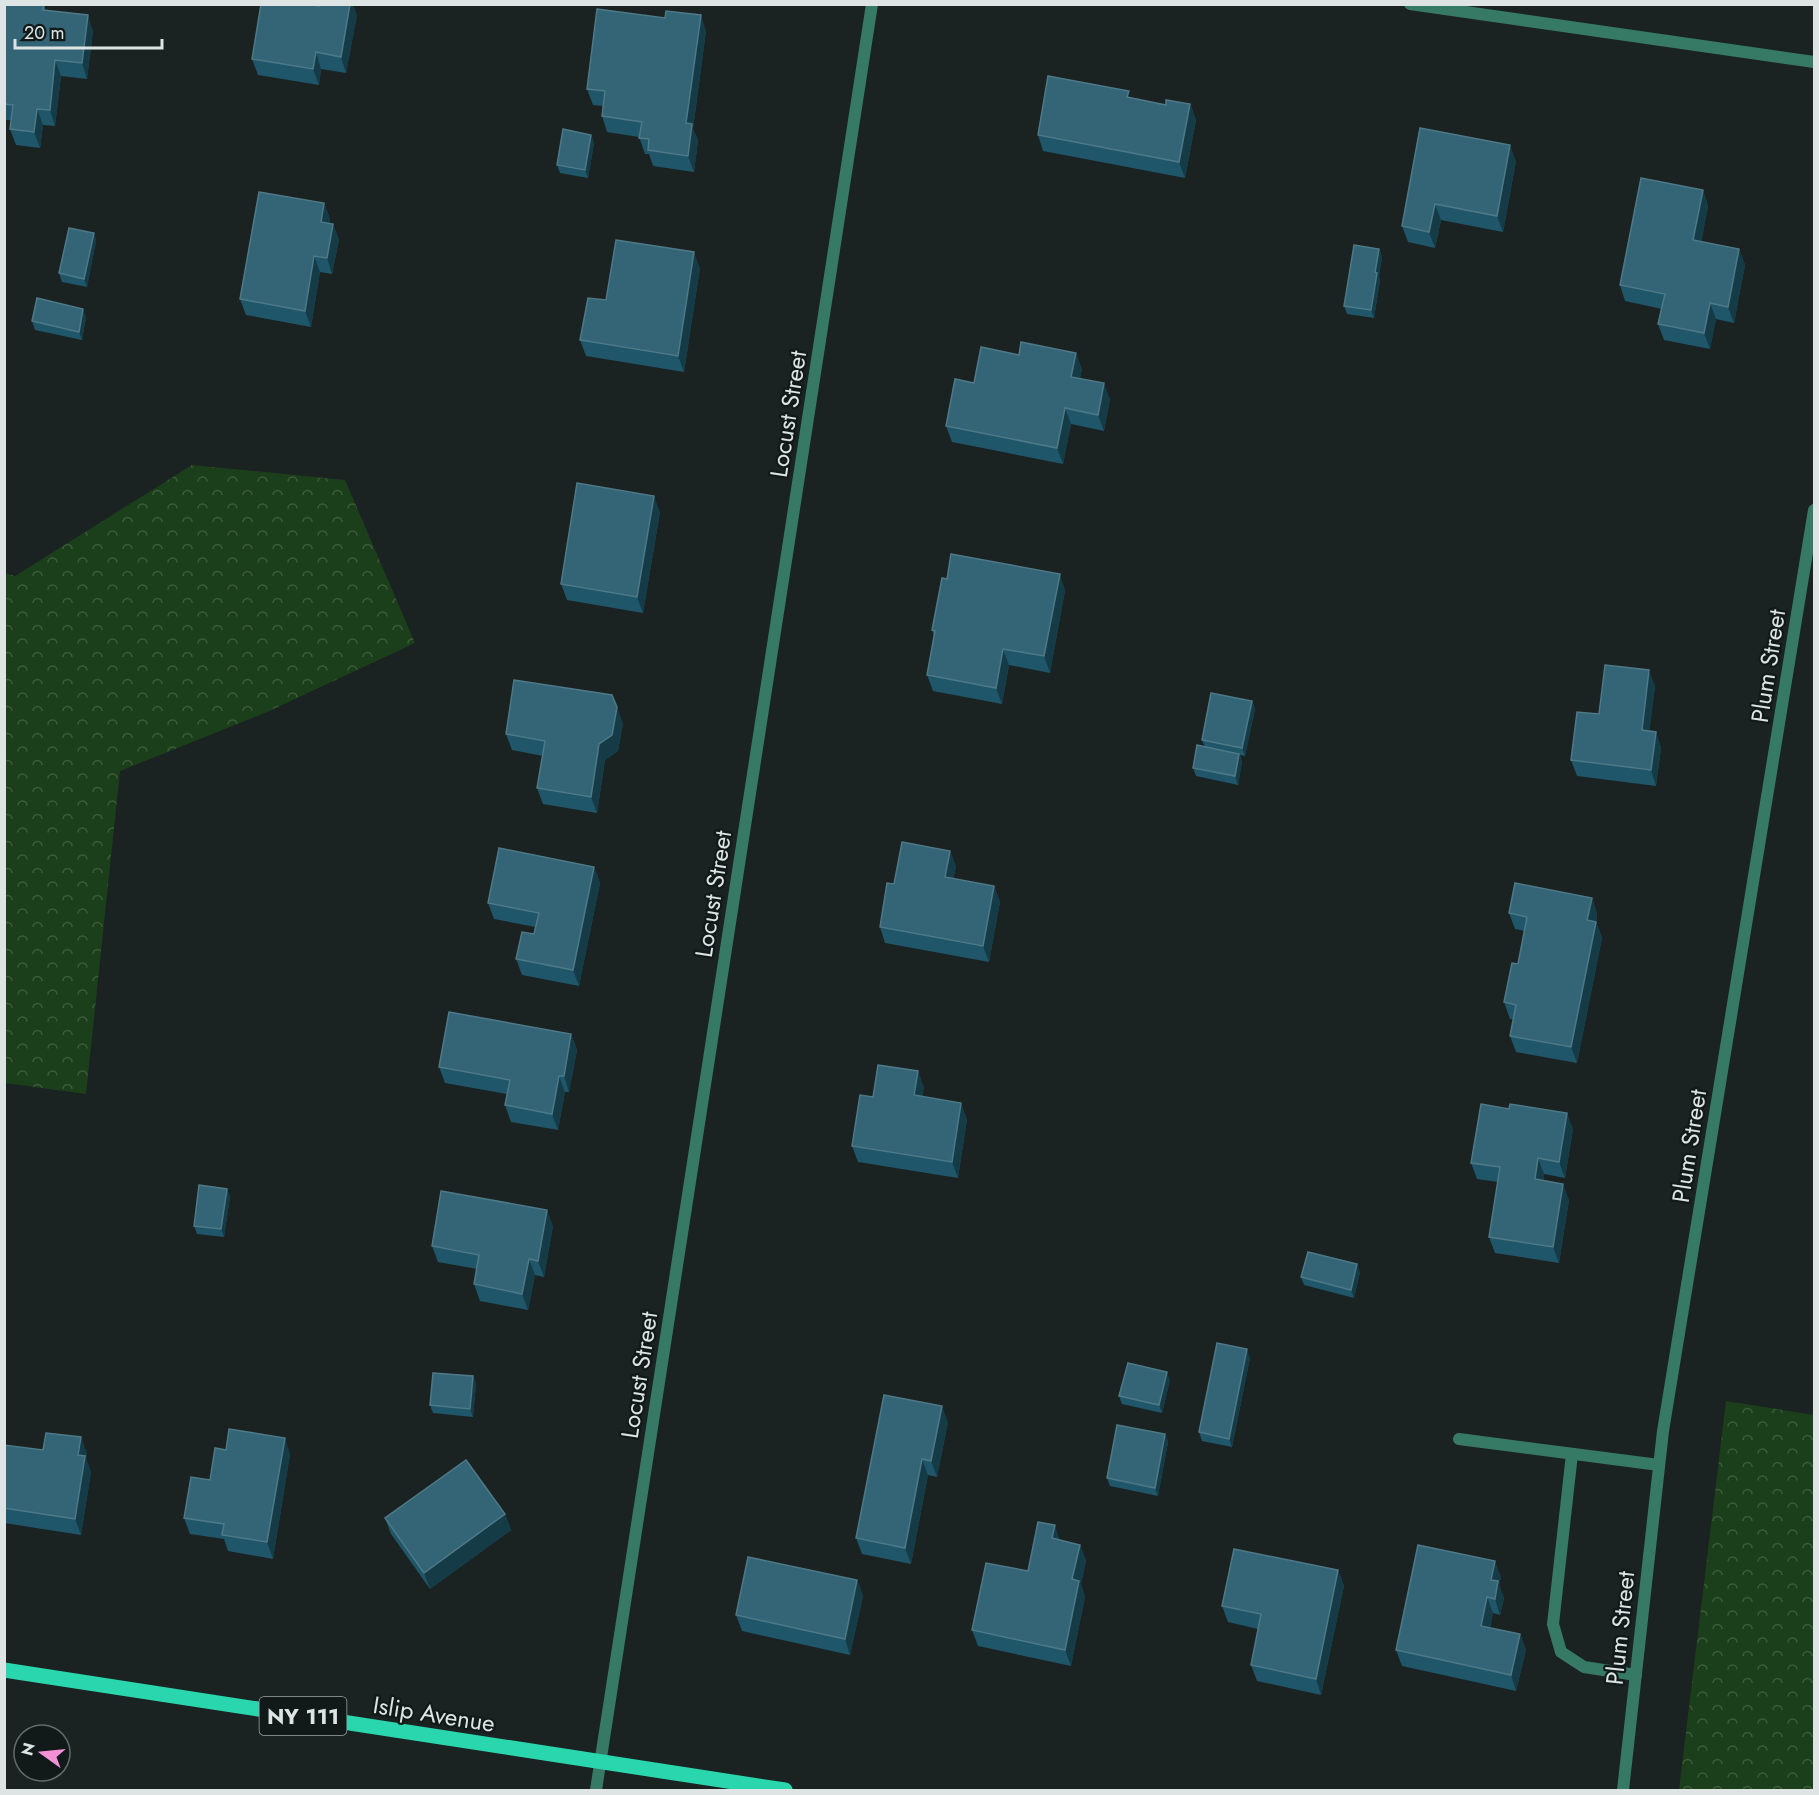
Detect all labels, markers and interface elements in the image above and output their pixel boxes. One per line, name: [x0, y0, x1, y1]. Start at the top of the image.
scale bar: [15, 12, 162, 50]
text: 20 m: [24, 20, 64, 46]
street label: Locust Street: [761, 348, 815, 480]
street label: Plum Street: [1742, 607, 1794, 725]
street label: Locust Street: [686, 828, 740, 960]
street label: Plum Street: [1663, 1087, 1715, 1205]
street label: Locust Street: [612, 1309, 666, 1441]
street label: Plum Street: [1597, 1569, 1643, 1687]
street label: Islip Avenue: [371, 1687, 497, 1741]
road number: NY 111: [260, 1697, 346, 1735]
north arrow: [12, 1723, 72, 1783]
text: N: [15, 1740, 41, 1758]

